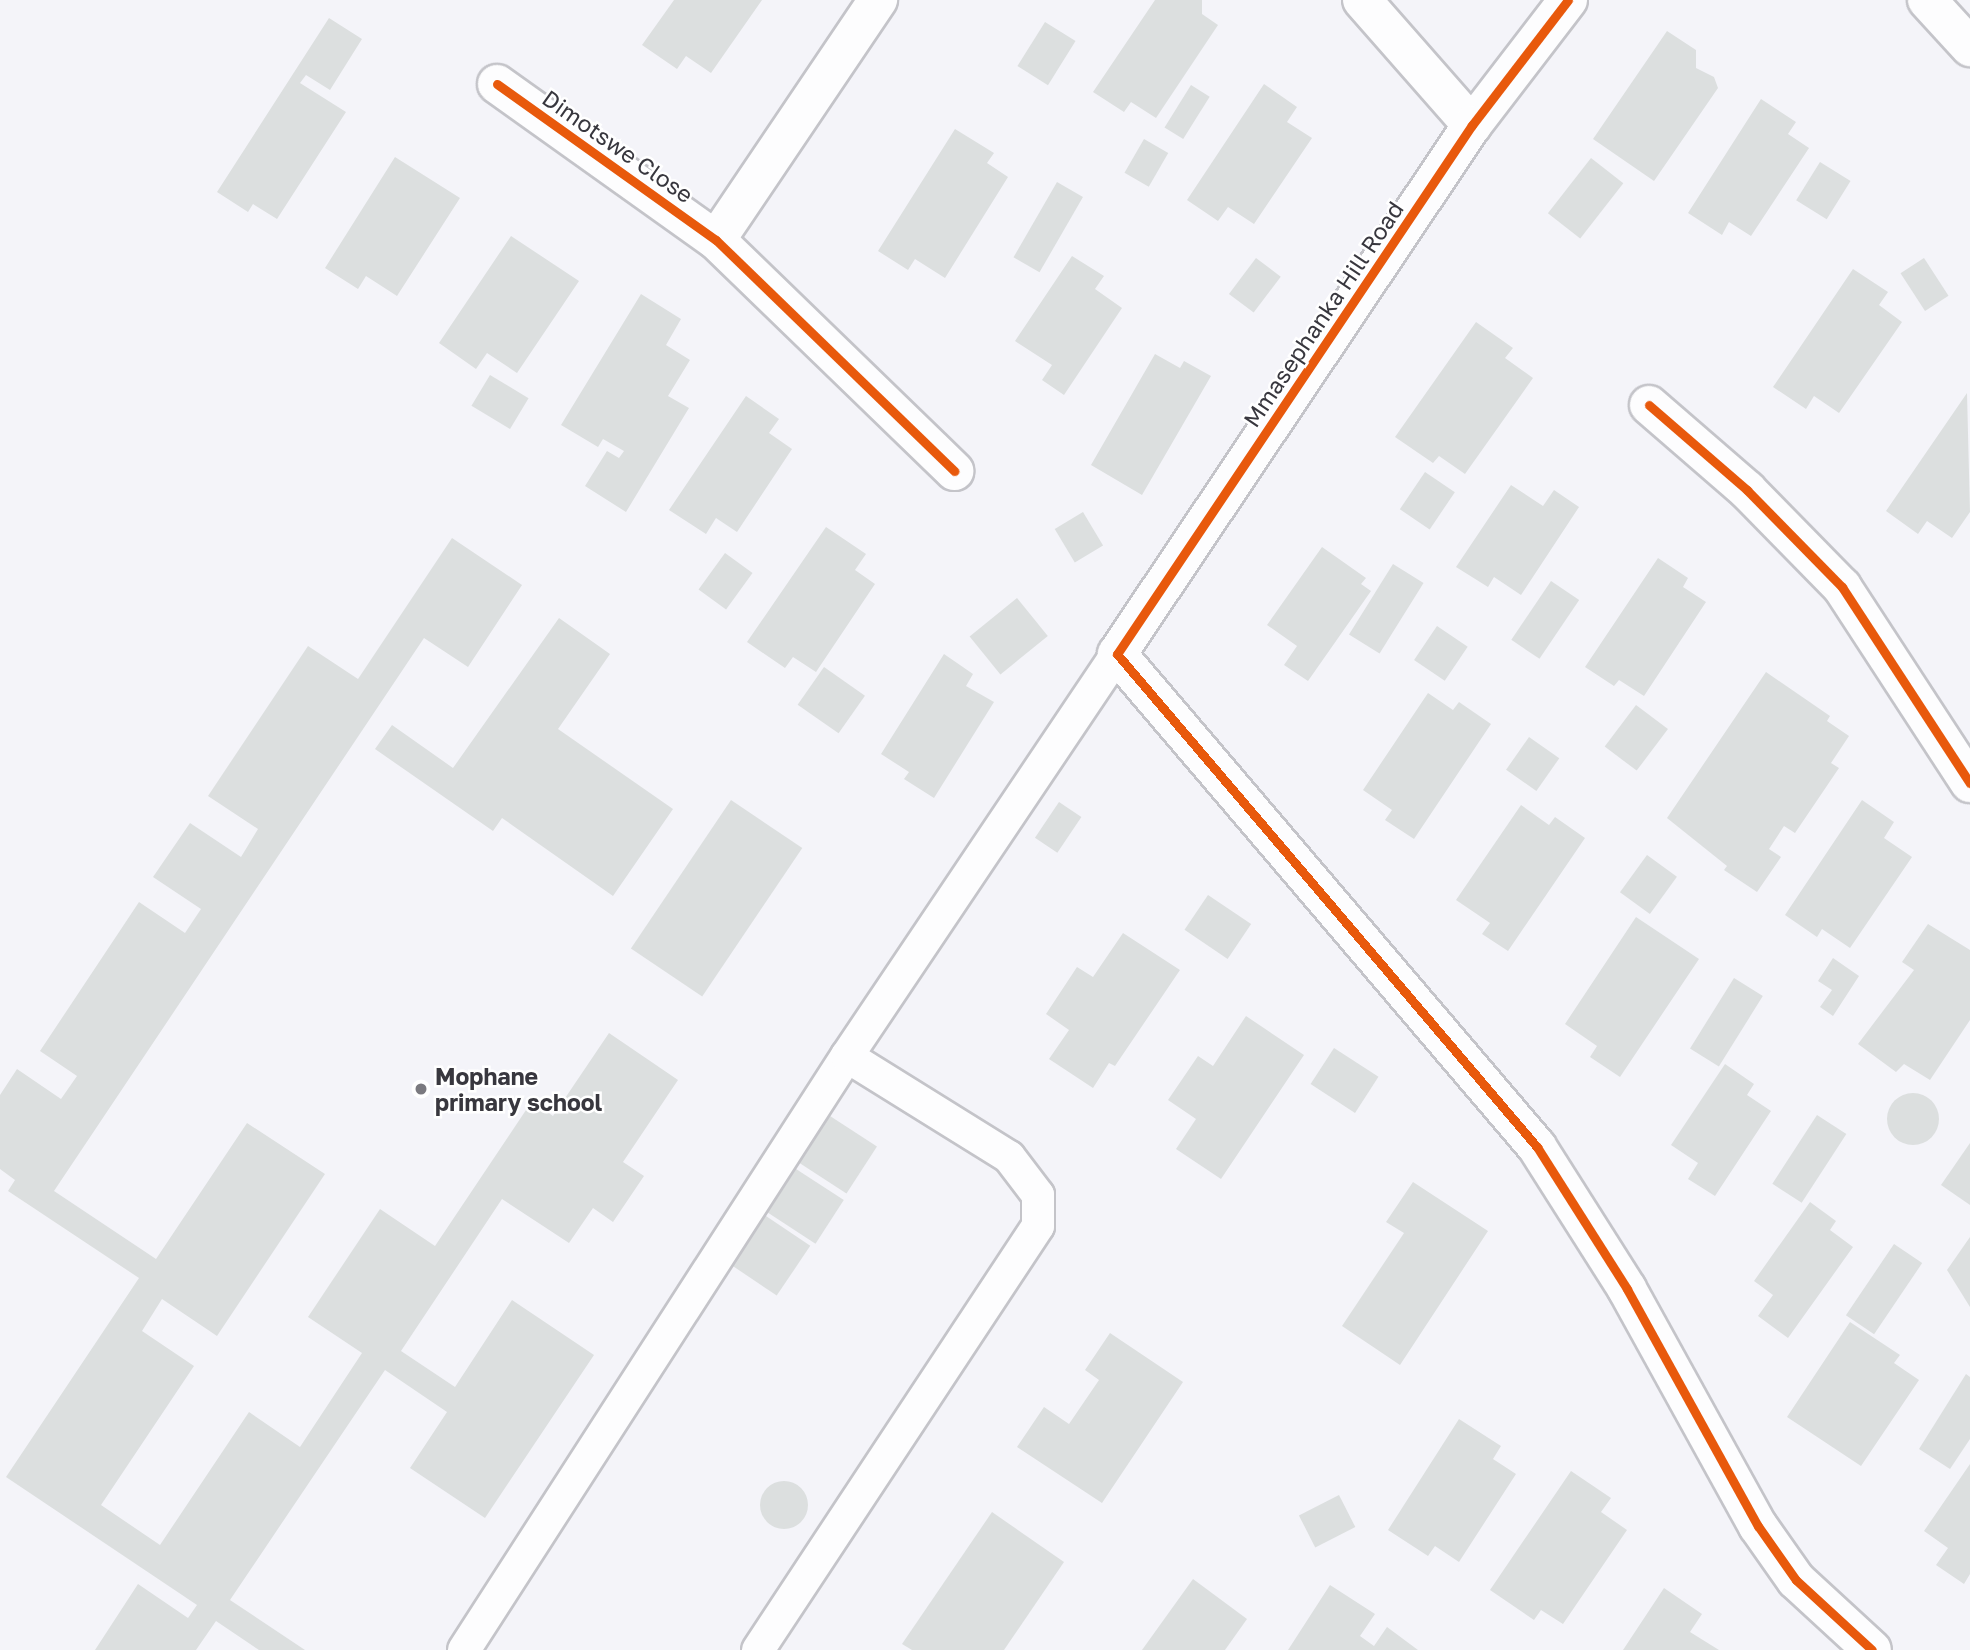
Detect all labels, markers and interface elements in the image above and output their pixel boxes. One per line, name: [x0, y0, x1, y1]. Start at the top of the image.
street label: Dimotswe Close: [537, 84, 699, 208]
street label: Mmasephanka Hill Road: [1237, 196, 1409, 432]
place label: Mophane primary school: [435, 1062, 602, 1116]
marker: Mophane primary school: [413, 1081, 429, 1097]

